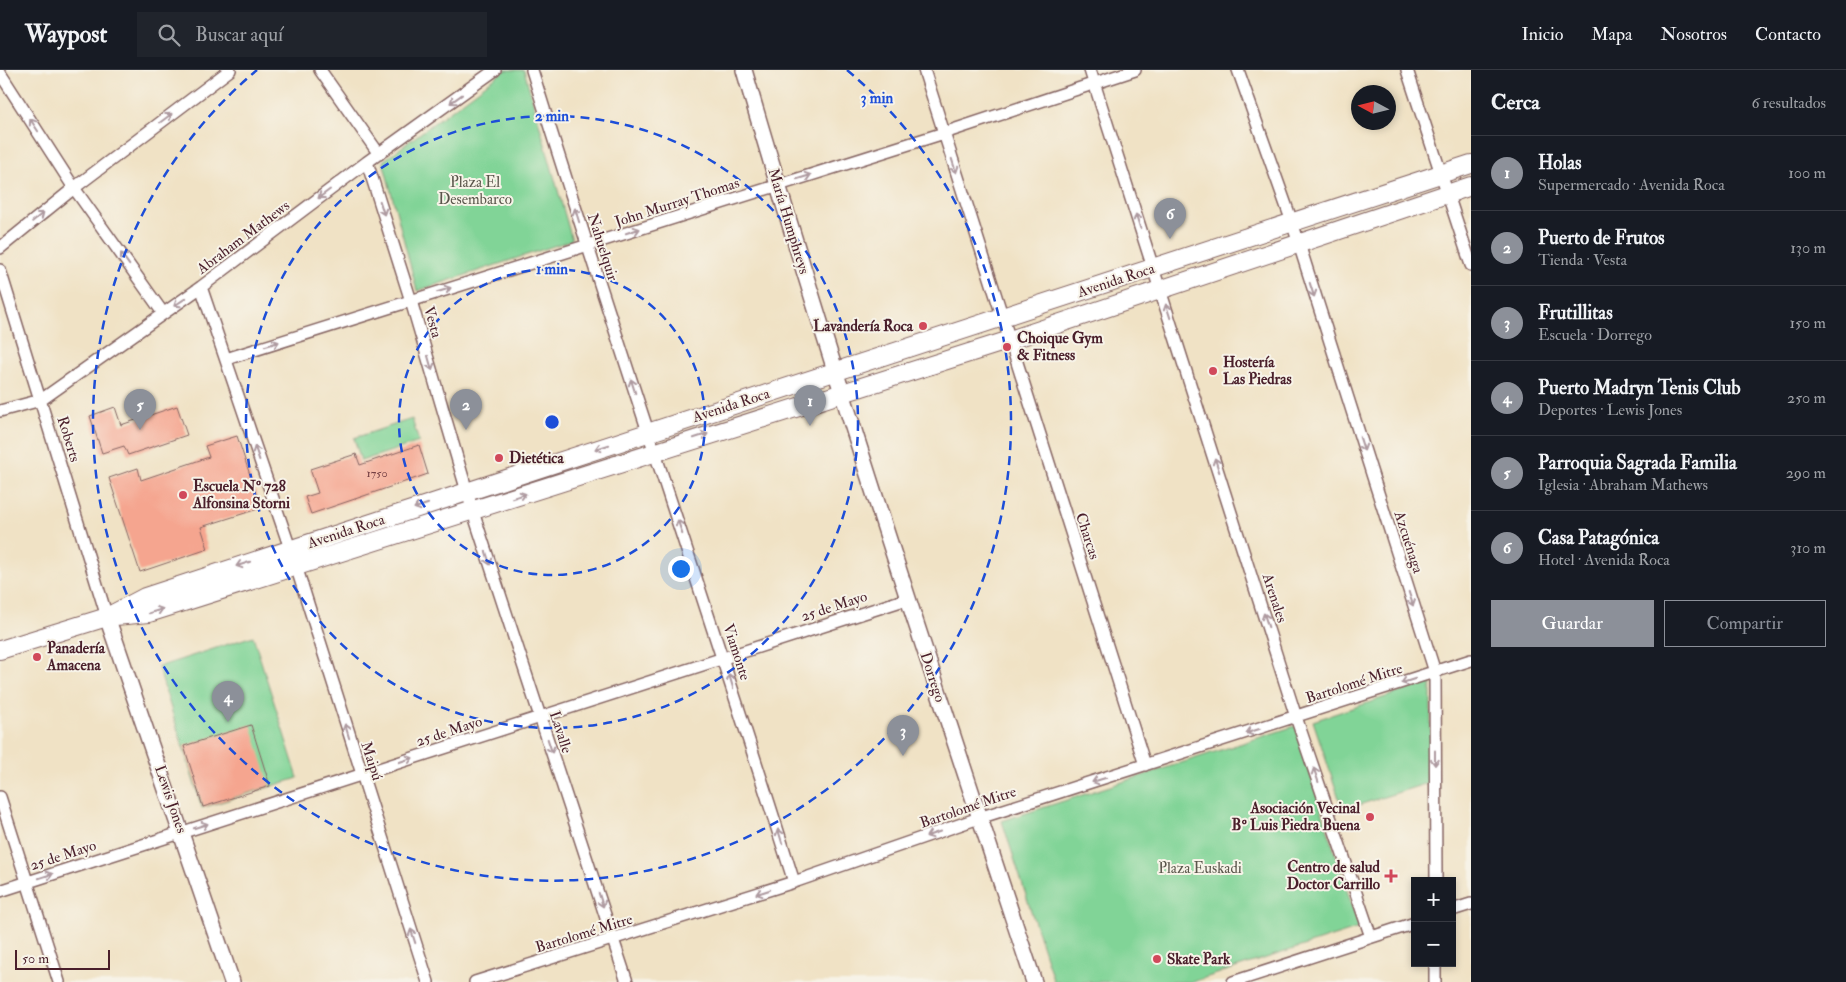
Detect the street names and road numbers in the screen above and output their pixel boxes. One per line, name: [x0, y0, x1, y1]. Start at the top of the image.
street label: María Humphreys: [762, 166, 814, 277]
street label: John Murray Thomas: [612, 173, 742, 233]
street label: Abraham Mathews: [192, 196, 294, 279]
street label: Nahuelquir: [583, 211, 622, 284]
street label: Avenida Roca: [1074, 259, 1158, 302]
street label: Vesta: [419, 304, 446, 341]
street label: Avenida Roca: [689, 384, 773, 427]
street label: Roberts: [53, 414, 84, 464]
street label: Azcuénaga: [1389, 508, 1428, 576]
street label: Avenida Roca: [304, 510, 388, 553]
street label: Charcas: [1071, 510, 1104, 562]
street label: Arenales: [1257, 570, 1291, 625]
street label: 25 de Mayo: [799, 587, 870, 626]
street label: Viamonte: [718, 621, 755, 683]
street label: Dorrego: [916, 650, 950, 705]
street label: Bartolomé Mitre: [1303, 659, 1405, 708]
street label: Lavalle: [545, 709, 576, 756]
street label: 25 de Mayo: [414, 712, 485, 751]
street label: Maipú: [355, 739, 387, 784]
street label: Lewis Jones: [149, 763, 191, 836]
street label: Bartolomé Mitre: [917, 782, 1019, 833]
street label: 25 de Mayo: [28, 836, 99, 875]
street label: Bartolomé Mitre: [533, 910, 635, 957]

